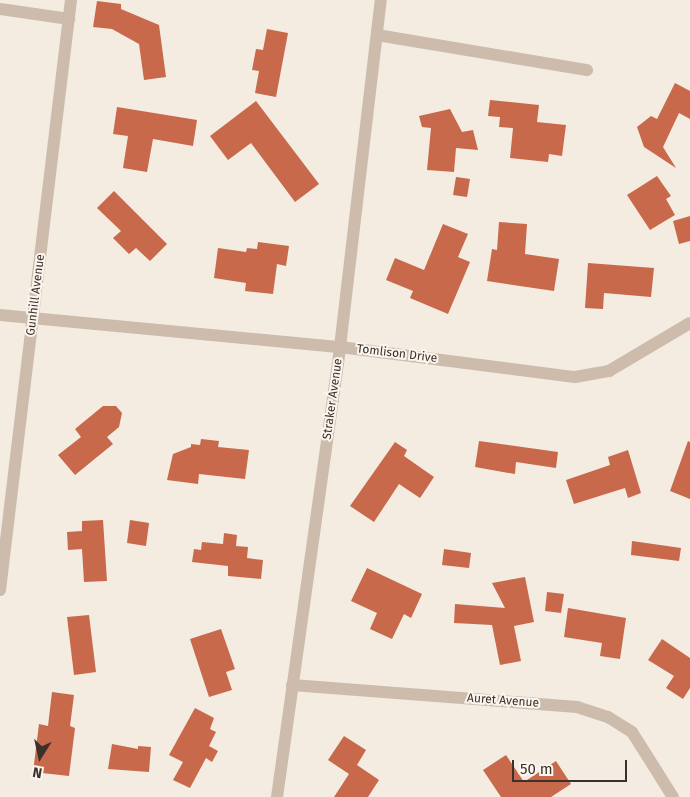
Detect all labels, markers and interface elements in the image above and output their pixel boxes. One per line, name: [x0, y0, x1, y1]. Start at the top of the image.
street label: Gunhill Avenue: [24, 253, 48, 337]
street label: Tomlison Drive: [356, 342, 438, 366]
street label: Straker Avenue: [320, 357, 346, 441]
street label: Auret Avenue: [467, 691, 539, 711]
north arrow: [15, 732, 65, 782]
scale bar: [515, 750, 630, 782]
text: 50 m: [520, 760, 553, 778]
text: N: [31, 763, 43, 781]

